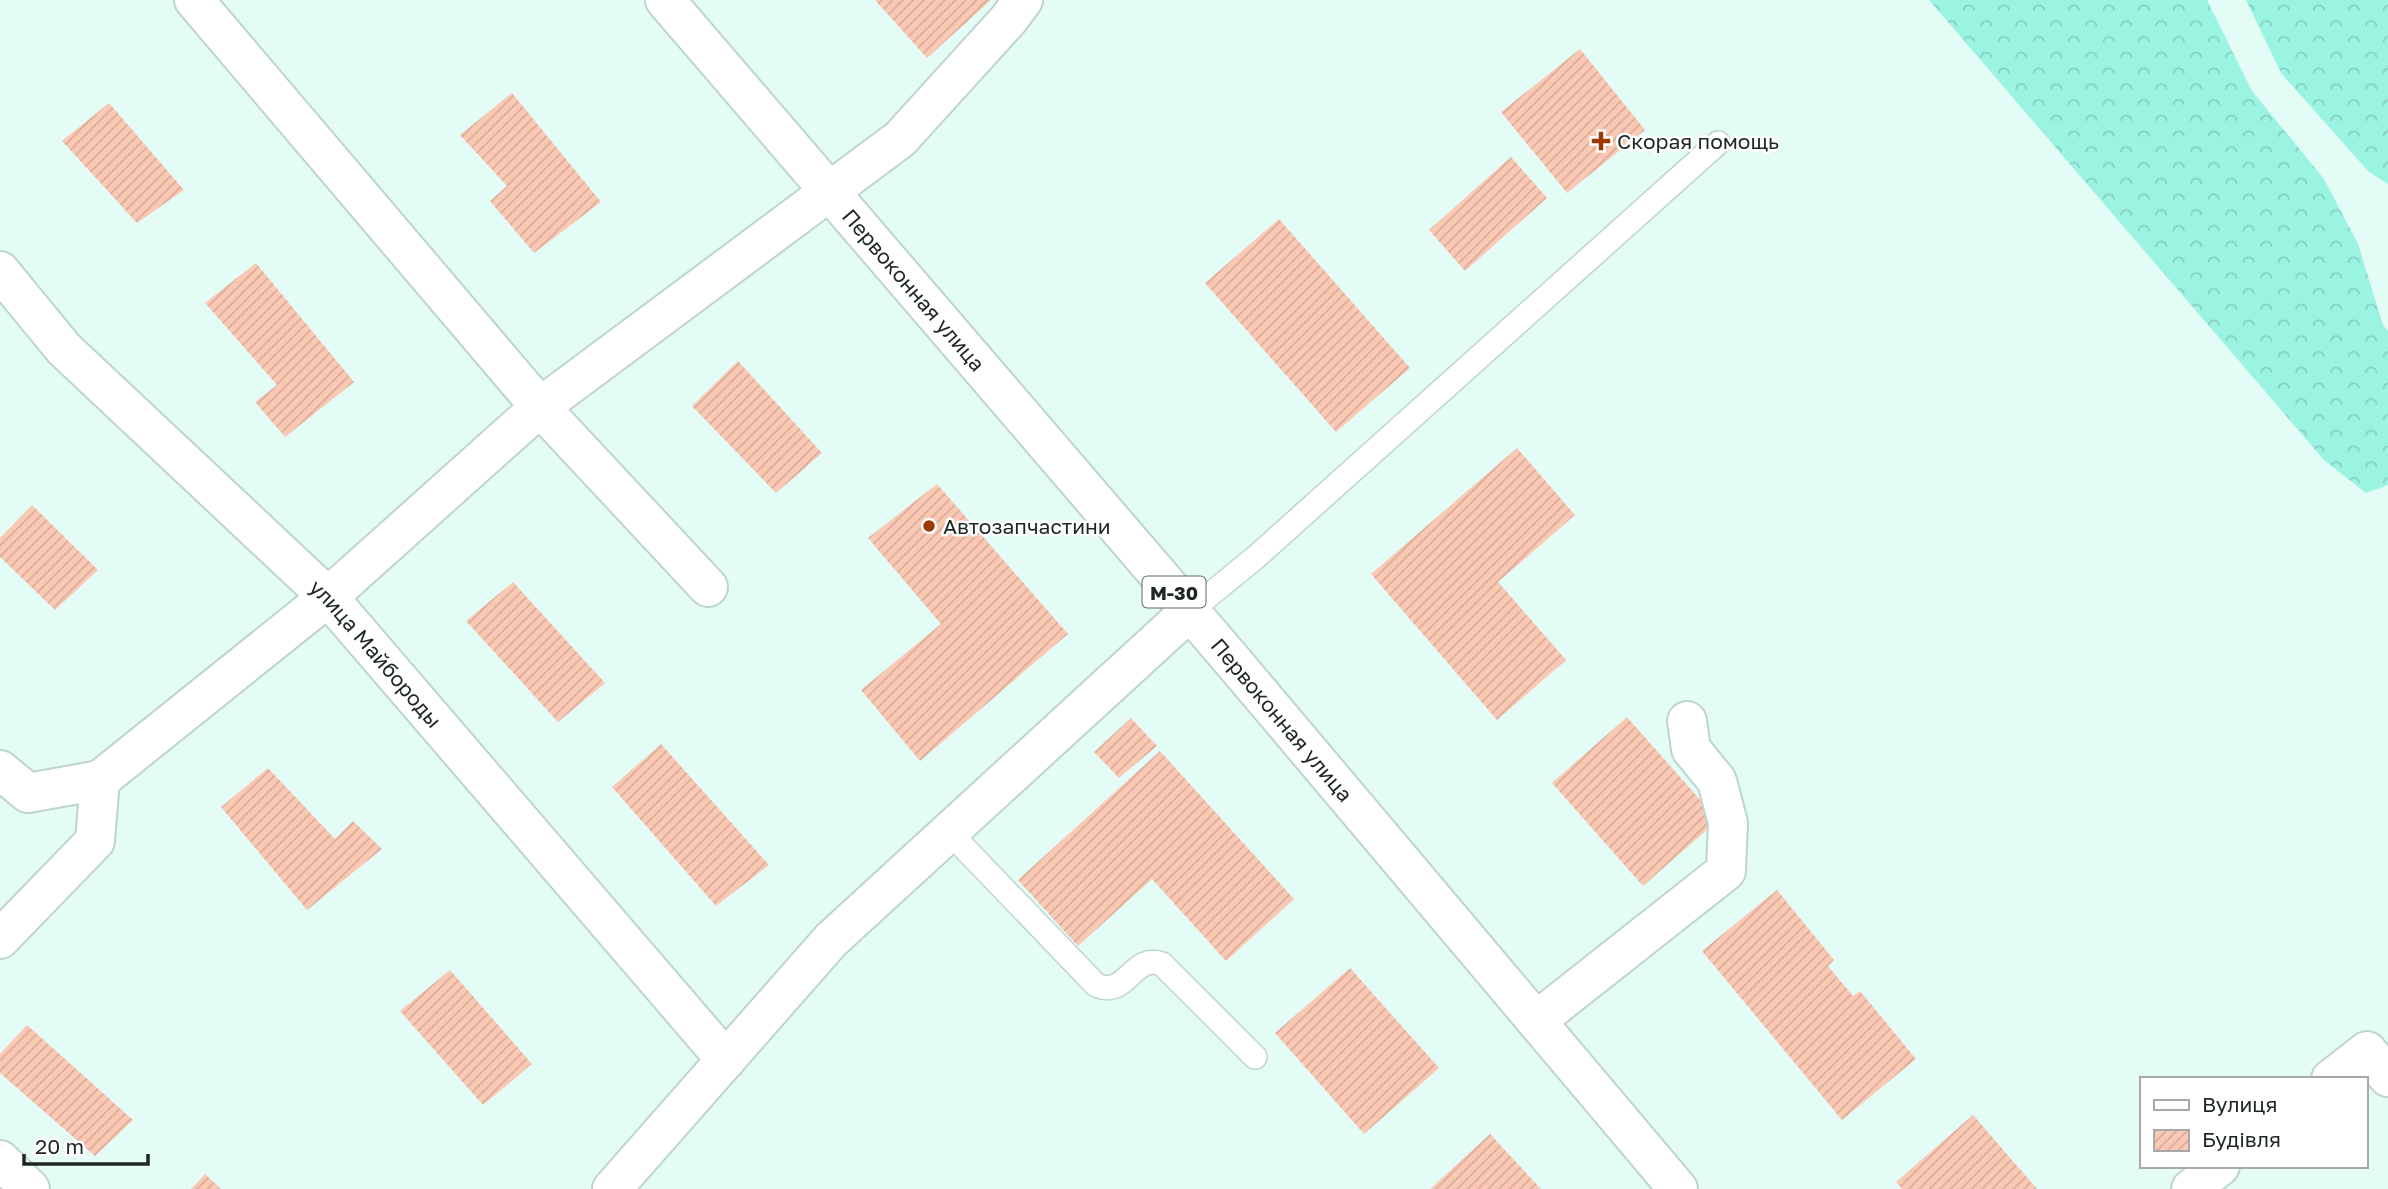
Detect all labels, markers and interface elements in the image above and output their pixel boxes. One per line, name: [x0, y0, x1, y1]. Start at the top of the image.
place label: Скорая помощь: [1617, 128, 1779, 154]
marker: Скорая помощь: [1591, 131, 1611, 151]
street label: Первоконная улица: [837, 203, 991, 376]
place label: Автозапчастини: [943, 513, 1111, 539]
marker: Автозапчастини: [921, 518, 937, 534]
street label: улица Майбороды: [304, 574, 447, 733]
road number: М-30: [1142, 576, 1206, 608]
street label: Первоконная улица: [1206, 633, 1358, 807]
legend: [2140, 1077, 2367, 1168]
text: Вулиця: [2202, 1091, 2278, 1117]
scale bar: [24, 1122, 149, 1166]
text: Будівля: [2202, 1126, 2281, 1152]
text: 20 m: [35, 1133, 84, 1159]

